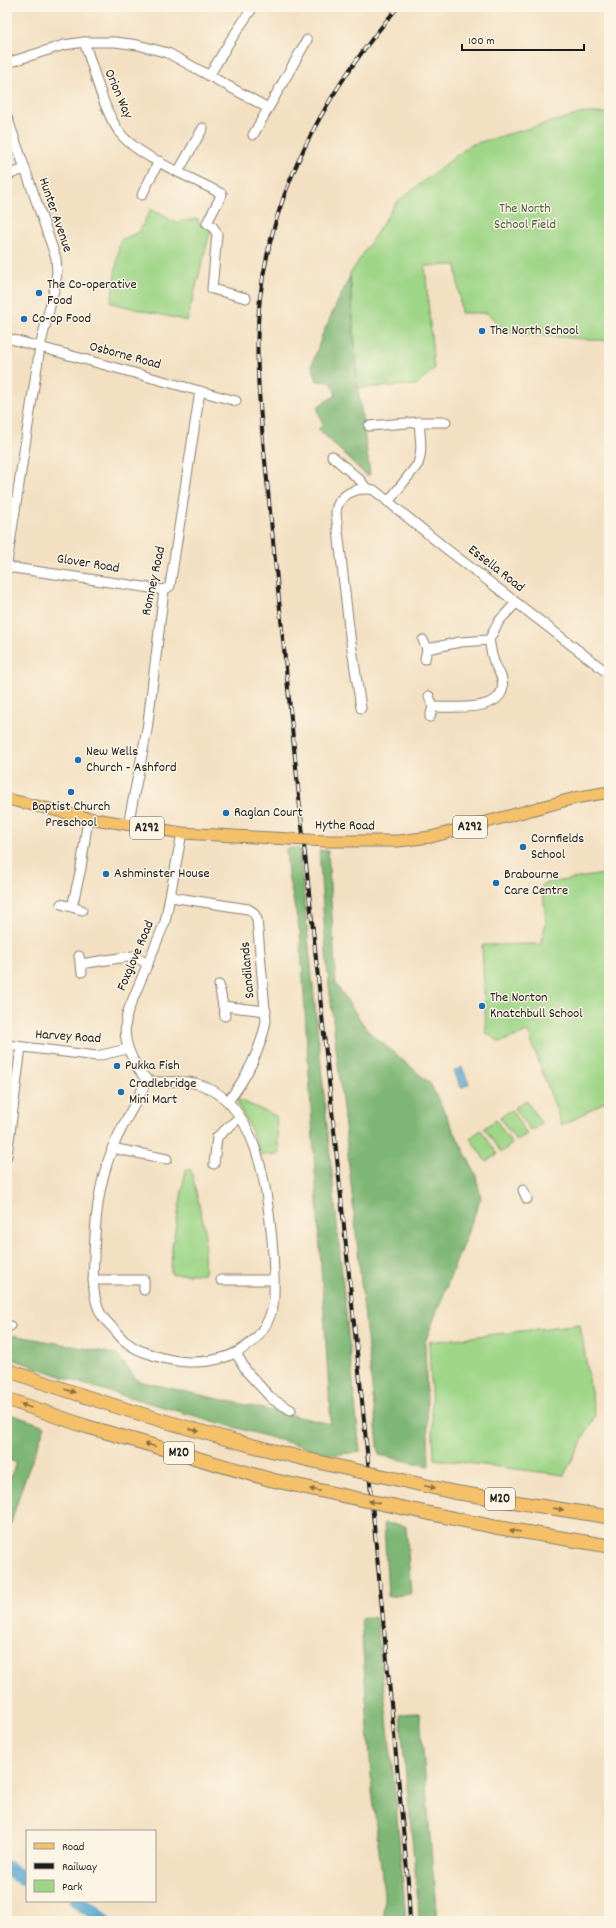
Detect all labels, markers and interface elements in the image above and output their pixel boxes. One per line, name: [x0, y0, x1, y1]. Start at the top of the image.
scale bar: [462, 26, 584, 52]
text: 100 m: [468, 33, 495, 50]
street label: Orion Way: [99, 66, 137, 122]
street label: Hunter Avenue: [33, 175, 77, 255]
park label: The North School Field: [494, 199, 556, 235]
place label: The Co-operative Food: [47, 275, 137, 311]
marker: The Co-operative Food: [34, 288, 44, 298]
place label: Co-op Food: [32, 309, 91, 329]
marker: Co-op Food: [19, 314, 29, 324]
place label: The North School: [490, 321, 579, 341]
marker: The North School: [477, 326, 487, 336]
street label: Osborne Road: [87, 337, 163, 375]
street label: Essella Road: [463, 541, 529, 597]
street label: Romney Road: [137, 545, 171, 617]
street label: Glover Road: [55, 549, 121, 579]
place label: New Wells Church - Ashford: [86, 742, 177, 778]
marker: New Wells Church - Ashford: [73, 755, 83, 765]
marker: Baptist Church Preschool: [66, 787, 76, 797]
place label: Baptist Church Preschool: [32, 797, 110, 833]
place label: Raglan Court: [234, 803, 303, 823]
marker: Raglan Court: [221, 808, 231, 818]
street label: Hythe Road: [315, 815, 375, 837]
road number: A292: [453, 816, 487, 838]
road number: A292: [130, 817, 164, 839]
place label: Cornfields School: [531, 829, 584, 865]
marker: Cornfields School: [518, 842, 528, 852]
place label: Ashminster House: [114, 864, 210, 884]
place label: Brabourne Care Centre: [504, 865, 568, 901]
marker: Ashminster House: [101, 869, 111, 879]
marker: Brabourne Care Centre: [491, 878, 501, 888]
street label: Foxglove Road: [112, 918, 160, 994]
street label: Sandilands: [236, 941, 260, 999]
place label: The Norton Knatchbull School: [490, 988, 583, 1024]
marker: The Norton Knatchbull School: [477, 1001, 487, 1011]
street label: Harvey Road: [34, 1025, 102, 1049]
place label: Pukka Fish: [125, 1056, 180, 1076]
marker: Pukka Fish: [112, 1061, 122, 1071]
place label: Cradlebridge Mini Mart: [129, 1074, 196, 1110]
marker: Cradlebridge Mini Mart: [116, 1087, 126, 1097]
one-way arrow: [65, 1388, 77, 1394]
one-way arrow: [19, 1402, 31, 1408]
one-way arrow: [188, 1428, 201, 1434]
one-way arrow: [143, 1442, 155, 1448]
road number: M20: [164, 1442, 194, 1464]
one-way arrow: [424, 1484, 436, 1490]
one-way arrow: [309, 1486, 322, 1492]
road number: M20: [485, 1488, 515, 1510]
one-way arrow: [368, 1498, 380, 1504]
one-way arrow: [552, 1506, 564, 1512]
one-way arrow: [509, 1528, 521, 1534]
legend: [26, 1830, 156, 1902]
text: Road: [62, 1839, 84, 1856]
text: Railway: [62, 1859, 98, 1876]
text: Park: [62, 1879, 83, 1896]

